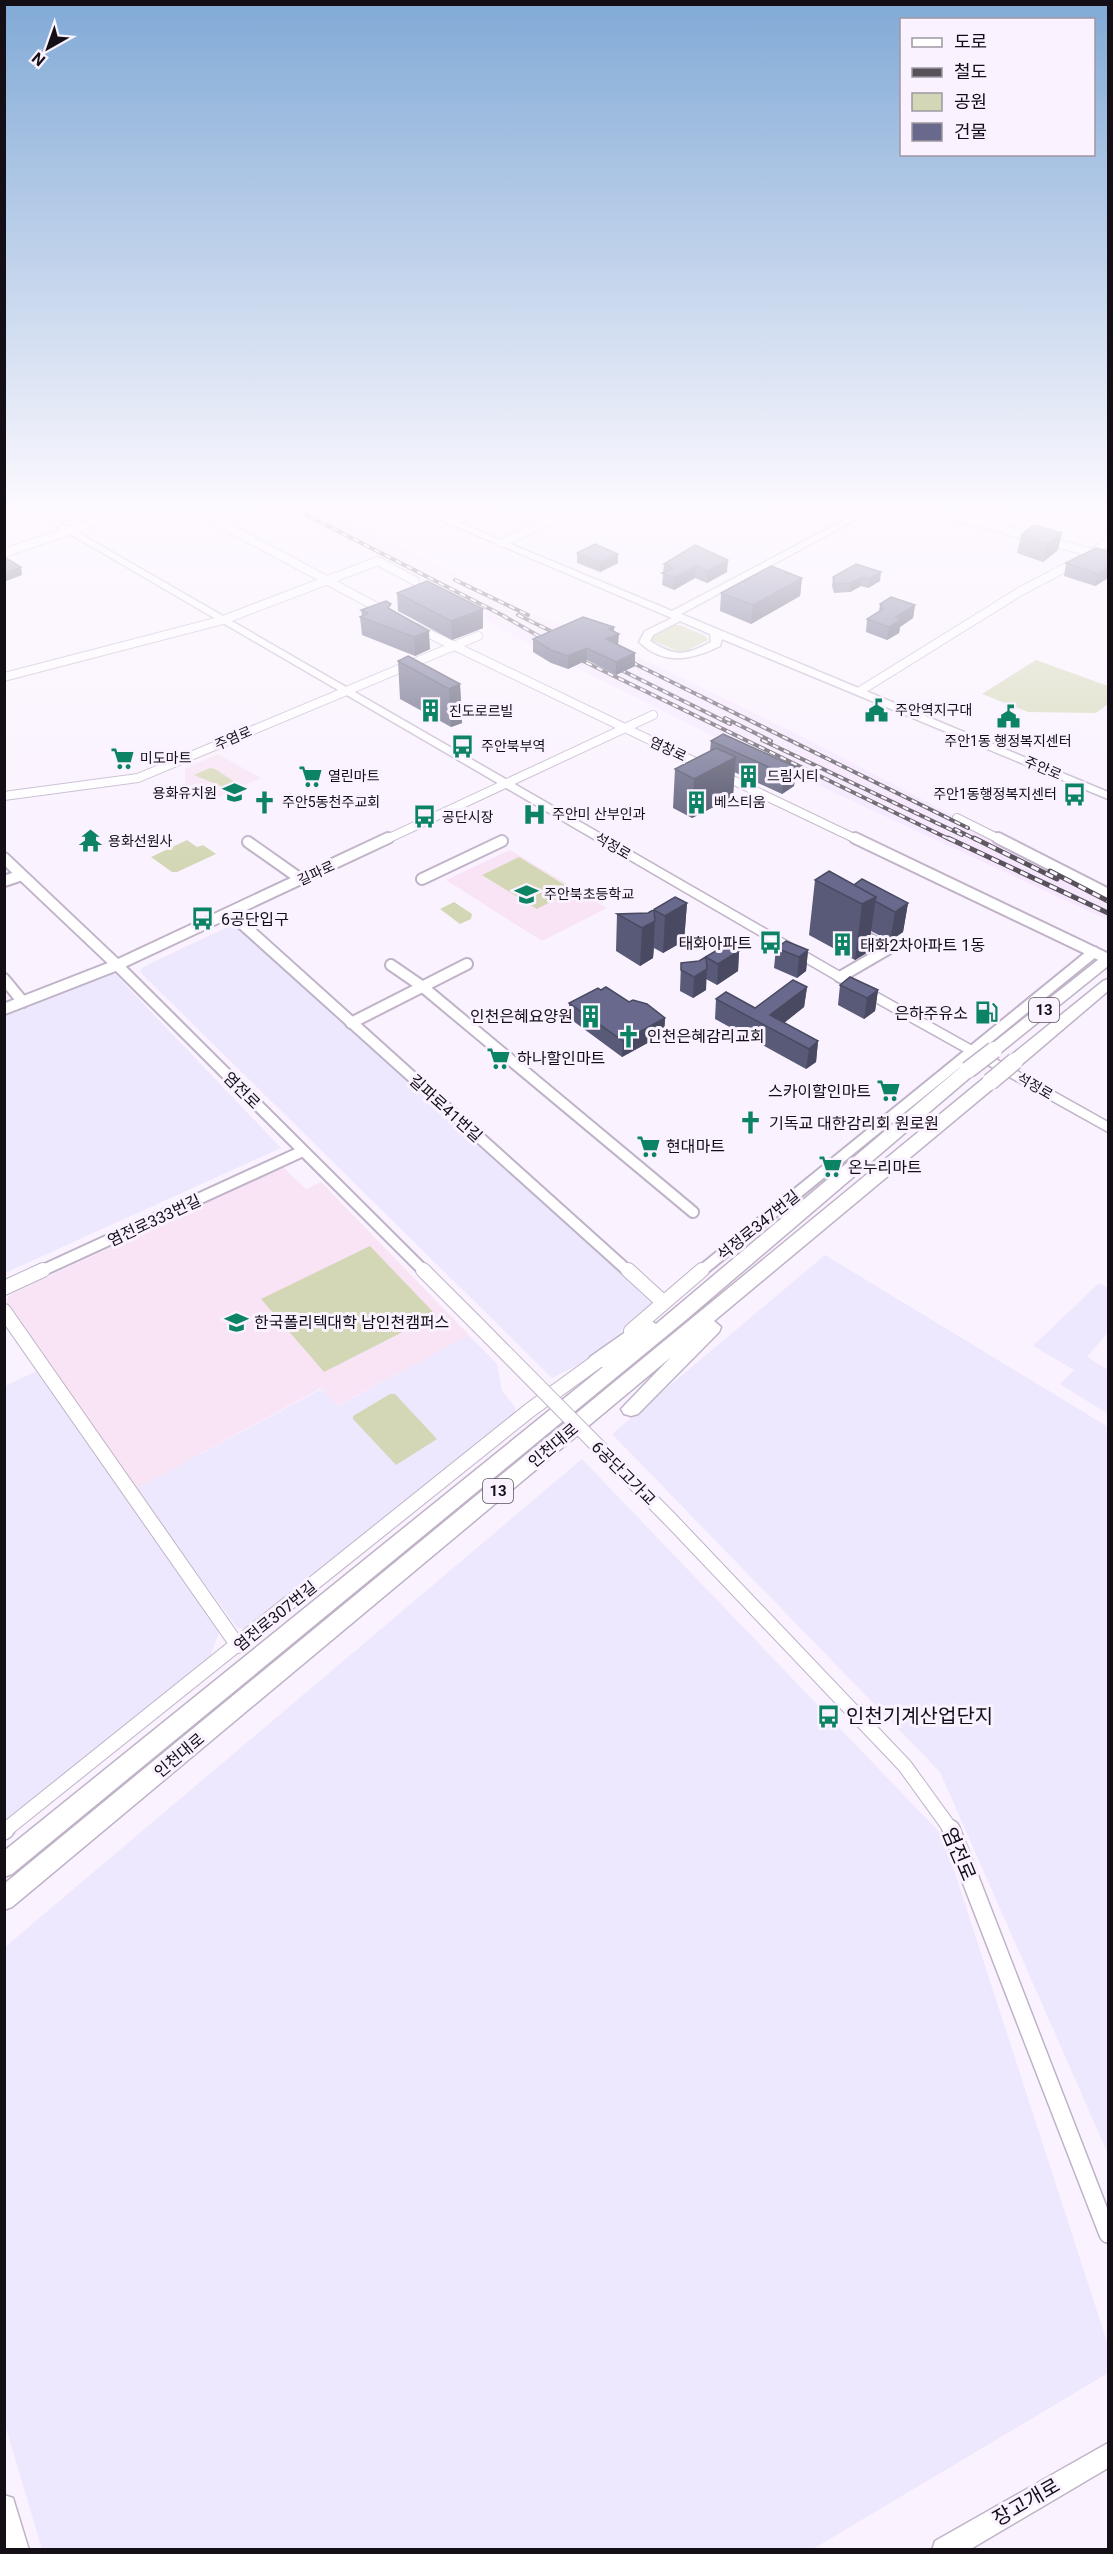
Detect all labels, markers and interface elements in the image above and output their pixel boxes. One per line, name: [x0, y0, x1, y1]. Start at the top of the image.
north arrow: [18, 18, 78, 78]
legend: [900, 18, 1095, 156]
text: 도로: [954, 31, 987, 52]
text: N: [28, 48, 49, 70]
text: 철도: [954, 61, 987, 82]
text: 공원: [954, 91, 987, 112]
text: 건물: [954, 121, 987, 142]
public building icon: 주안역지구대: [864, 697, 890, 723]
building icon: 진도로르빌: [418, 698, 444, 724]
place label: 주안역지구대: [895, 702, 972, 718]
place label: 진도로르빌: [449, 703, 513, 719]
public building icon: 주안1동 행정복지센터: [995, 704, 1021, 730]
street label: 주염로: [212, 723, 254, 753]
bus stop icon: 주안북부역: [450, 733, 476, 759]
place label: 주안1동 행정복지센터: [944, 733, 1072, 749]
street label: 염창로: [647, 734, 689, 764]
place label: 주안북부역: [481, 738, 545, 754]
supermarket icon: 미도마트: [109, 745, 135, 771]
place label: 미도마트: [140, 750, 192, 766]
street label: 주안로: [1022, 753, 1064, 783]
supermarket icon: 열린마트: [297, 763, 323, 789]
building icon: 드림시티: [736, 763, 762, 789]
place label: 열린마트: [328, 768, 380, 784]
place label: 드림시티: [767, 768, 819, 784]
school or university icon: 용화유치원: [222, 780, 248, 806]
bus stop icon: 주안1동행정복지센터: [1062, 781, 1088, 807]
place label: 용화유치원: [153, 785, 217, 801]
place label: 주안1동행정복지센터: [933, 786, 1057, 802]
church icon: 주안5동천주교회: [251, 789, 277, 815]
building icon: 베스티움: [683, 789, 709, 815]
place label: 주안5동천주교회: [282, 794, 380, 810]
place label: 베스티움: [714, 794, 766, 810]
hospital icon: 주안미 산부인과: [521, 801, 547, 827]
bus stop icon: 공단시장: [411, 804, 437, 830]
place label: 주안미 산부인과: [552, 806, 646, 822]
place label: 공단시장: [442, 809, 494, 825]
temple icon: 용화선원사: [77, 828, 103, 854]
street label: 석정로: [592, 829, 634, 863]
place label: 용화선원사: [108, 833, 173, 849]
street label: 길파로: [295, 858, 337, 888]
school or university icon: 주안북초등학교: [513, 881, 539, 907]
place label: 주안북초등학교: [544, 886, 634, 902]
bus stop icon: 6공단입구: [190, 906, 216, 932]
place label: 6공단입구: [221, 910, 289, 929]
bus stop icon: 태화아파트: [757, 930, 783, 956]
building icon: 태화2차아파트 1동: [829, 932, 855, 958]
place label: 태화아파트: [678, 934, 752, 953]
place label: 태화2차아파트 1동: [860, 936, 985, 955]
road number: 13: [1029, 998, 1059, 1022]
fuel station icon: 은하주유소: [973, 1000, 999, 1026]
building icon: 인천은혜요양원: [578, 1003, 604, 1029]
place label: 은하주유소: [894, 1004, 968, 1023]
place label: 인천은혜요양원: [470, 1007, 573, 1026]
church icon: 인천은혜감리교회: [616, 1023, 642, 1049]
place label: 인천은혜감리교회: [647, 1027, 765, 1046]
supermarket icon: 하나할인마트: [486, 1045, 512, 1071]
place label: 하나할인마트: [517, 1049, 605, 1068]
street label: 염전로: [219, 1068, 264, 1113]
street label: 석정로: [1014, 1069, 1056, 1103]
street label: 길파로41번길: [405, 1071, 486, 1146]
supermarket icon: 스카이할인마트: [876, 1078, 902, 1104]
place label: 스카이할인마트: [768, 1082, 871, 1101]
church icon: 기독교 대한감리회 원로원: [738, 1110, 764, 1136]
place label: 기독교 대한감리회 원로원: [769, 1114, 939, 1133]
supermarket icon: 현대마트: [635, 1133, 661, 1159]
place label: 현대마트: [666, 1137, 725, 1156]
supermarket icon: 온누리마트: [817, 1154, 843, 1180]
place label: 온누리마트: [848, 1158, 922, 1177]
street label: 석정로347번길: [713, 1186, 803, 1264]
street label: 염전로333번길: [105, 1191, 204, 1250]
school or university icon: 한국폴리텍대학 남인천캠퍼스: [223, 1309, 249, 1335]
place label: 한국폴리텍대학 남인천캠퍼스: [254, 1313, 449, 1332]
street label: 인천대로: [525, 1419, 582, 1472]
street label: 6공단고가교: [588, 1437, 660, 1509]
road number: 13: [483, 1479, 513, 1503]
street label: 염전로307번길: [230, 1577, 320, 1655]
bus stop icon: 인천기계산업단지: [815, 1703, 841, 1729]
place label: 인천기계산업단지: [846, 1704, 993, 1728]
street label: 인천대로: [151, 1729, 208, 1782]
street label: 염전로: [937, 1824, 981, 1884]
street label: 장고개로: [988, 2473, 1064, 2531]

